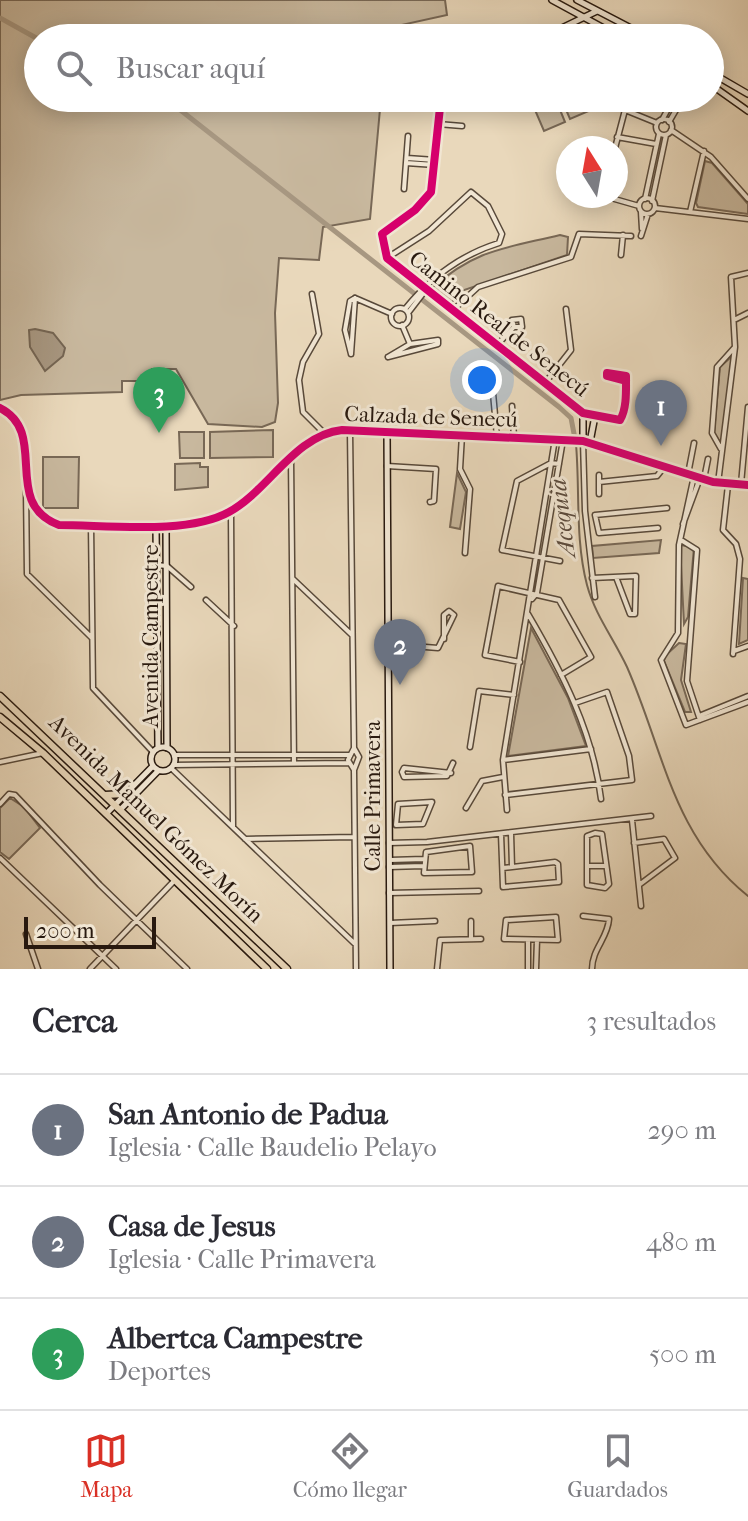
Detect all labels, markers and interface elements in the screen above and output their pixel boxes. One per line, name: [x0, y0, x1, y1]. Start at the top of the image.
search box: [24, 24, 724, 112]
icon: search: [52, 46, 96, 90]
text: Buscar aquí: [116, 51, 265, 86]
north arrow: [556, 136, 628, 208]
street label: Camino Real de Senecú: [404, 246, 595, 403]
your location: [462, 360, 502, 400]
pin: 3: [133, 367, 185, 433]
pin: 1: [635, 380, 687, 446]
street label: Calzada de Senecú: [344, 401, 519, 433]
water label: Acequia: [543, 477, 581, 562]
street label: Avenida Campestre: [138, 544, 164, 729]
pin: 2: [374, 619, 426, 685]
street label: Avenida Manuel Gómez Morín: [43, 709, 269, 928]
street label: Calle Primavera: [360, 720, 386, 871]
scale bar: [24, 913, 156, 949]
text: 200 m: [36, 918, 95, 944]
text: Cerca: [32, 1001, 117, 1041]
text: 3 resultados: [586, 1006, 716, 1037]
text: San Antonio de Padua: [108, 1097, 388, 1132]
text: 1: [53, 1115, 63, 1146]
text: 290 m: [647, 1115, 716, 1146]
text: Iglesia · Calle Baudelio Pelayo: [108, 1132, 437, 1163]
text: Casa de Jesus: [108, 1209, 276, 1244]
text: 2: [51, 1227, 65, 1258]
text: 480 m: [646, 1227, 716, 1258]
text: Iglesia · Calle Primavera: [108, 1244, 376, 1275]
text: Albertca Campestre: [108, 1321, 363, 1356]
text: 3: [53, 1339, 63, 1370]
text: 500 m: [649, 1339, 716, 1370]
text: Deportes: [108, 1356, 211, 1387]
tab: Mapa: [80, 1429, 133, 1503]
tab: Cómo llegar: [293, 1429, 407, 1503]
tab: Guardados: [567, 1429, 668, 1503]

